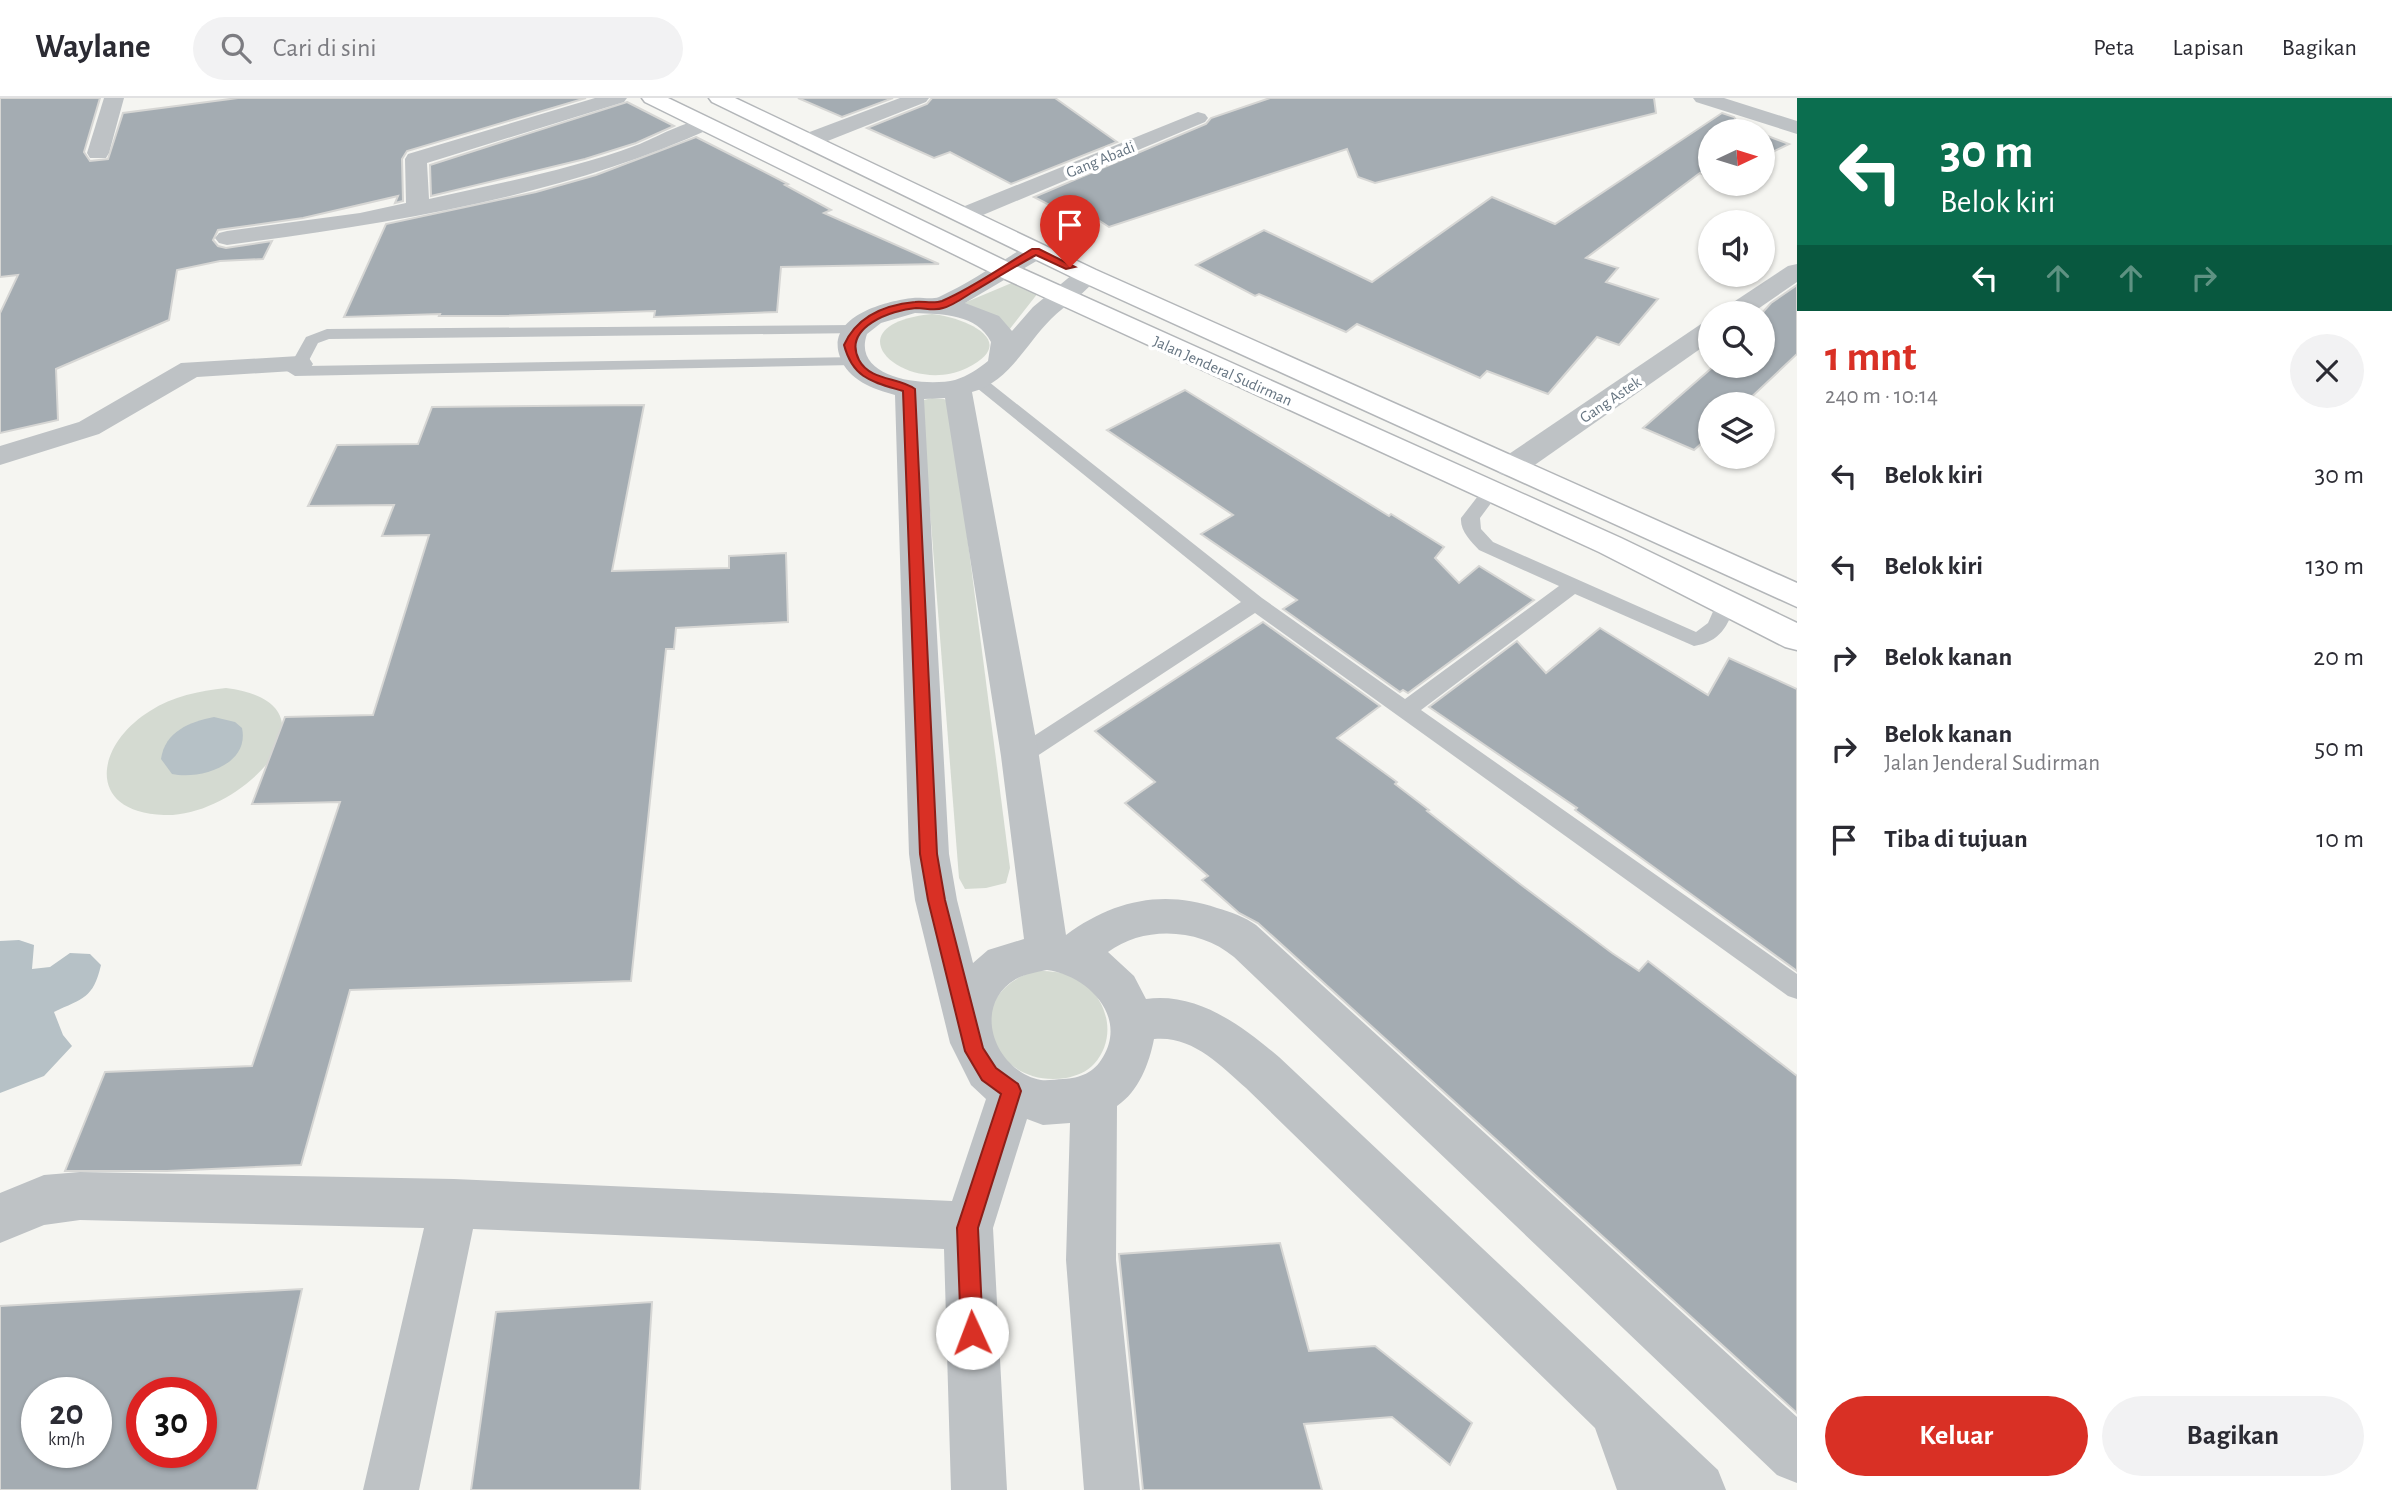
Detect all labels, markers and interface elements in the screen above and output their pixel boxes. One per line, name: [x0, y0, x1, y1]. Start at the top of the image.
search box: [193, 17, 683, 80]
icon: search: [217, 29, 255, 67]
text: Waylane: [35, 31, 151, 64]
text: Cari di sini: [273, 35, 377, 61]
text: Peta: [2093, 36, 2135, 60]
text: Lapisan: [2173, 36, 2244, 60]
text: Bagikan: [2282, 36, 2357, 60]
north arrow: [1698, 119, 1774, 196]
map controls: [1698, 119, 1775, 469]
icon: left: [1825, 126, 1916, 217]
text: 30 m: [1940, 128, 2034, 177]
street label: Gang Abadi: [1064, 139, 1137, 181]
text: Belok kiri: [1940, 186, 2056, 218]
pin: [1040, 195, 1100, 267]
icon: arrive: [1051, 206, 1089, 244]
button: sound: [1698, 210, 1775, 287]
icon: left: [1966, 259, 2004, 297]
icon: ahead: [2039, 259, 2077, 297]
icon: ahead: [2112, 259, 2150, 297]
icon: right: [2185, 259, 2223, 297]
button: search: [1698, 301, 1775, 378]
street label: Jalan Jenderal Sudirman: [1151, 333, 1295, 409]
button: close: [2290, 334, 2364, 408]
text: 1 mnt: [1825, 336, 1917, 378]
street label: Gang Astek: [1577, 373, 1645, 426]
text: 240 m · 10:14: [1825, 385, 1938, 408]
button: layers: [1698, 392, 1775, 469]
icon: left: [1825, 457, 1863, 495]
text: Belok kiri: [1884, 462, 1983, 488]
text: 30 m: [2314, 462, 2364, 488]
icon: left: [1825, 548, 1863, 586]
text: Belok kiri: [1884, 553, 1983, 579]
text: 130 m: [2306, 553, 2364, 579]
icon: right: [1825, 639, 1863, 677]
text: Belok kanan: [1884, 644, 2012, 670]
text: 20 m: [2313, 644, 2364, 670]
text: Belok kanan: [1884, 721, 2012, 747]
icon: right: [1825, 730, 1863, 768]
text: 50 m: [2314, 735, 2364, 761]
text: Jalan Jenderal Sudirman: [1884, 752, 2100, 775]
icon: arrive: [1825, 821, 1863, 859]
text: Tiba di tujuan: [1884, 826, 2028, 852]
text: 10 m: [2316, 826, 2364, 852]
position arrow: [935, 1296, 1009, 1370]
speed limit sign: 30: [126, 1377, 217, 1468]
text: 20: [49, 1396, 84, 1431]
button: Keluar: [1825, 1396, 2088, 1476]
button: Bagikan: [2102, 1396, 2364, 1476]
text: km/h: [48, 1431, 85, 1449]

